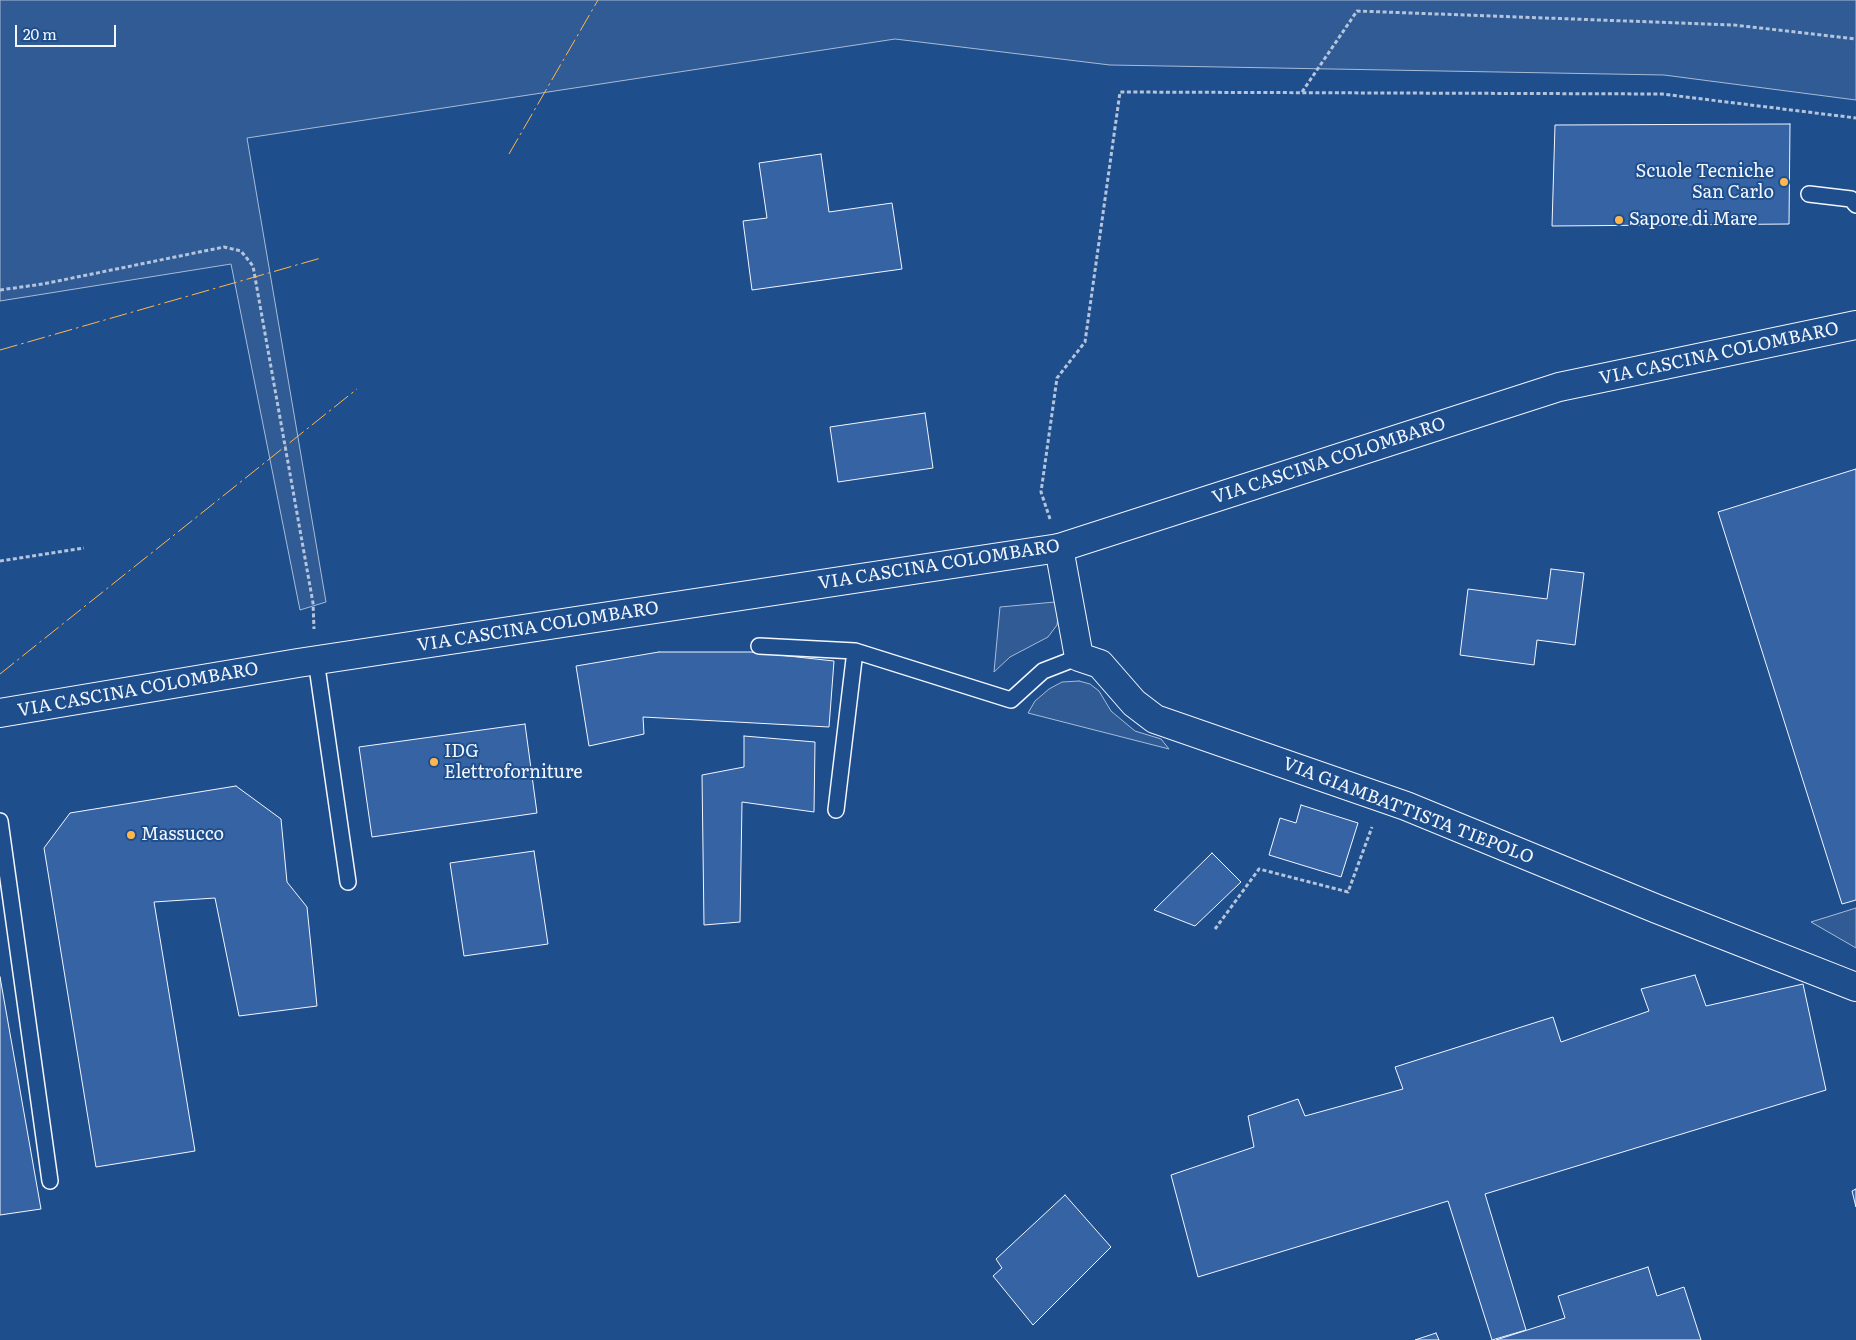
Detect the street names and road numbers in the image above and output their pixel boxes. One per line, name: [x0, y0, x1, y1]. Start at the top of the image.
street label: VIA CASCINA COLOMBARO: [1597, 318, 1841, 390]
street label: VIA CASCINA COLOMBARO: [1210, 413, 1448, 509]
street label: VIA CASCINA COLOMBARO: [817, 535, 1061, 595]
street label: VIA CASCINA COLOMBARO: [416, 597, 660, 657]
street label: VIA CASCINA COLOMBARO: [16, 658, 260, 722]
street label: VIA GIAMBATTISTA TIEPOLO: [1280, 753, 1536, 869]

